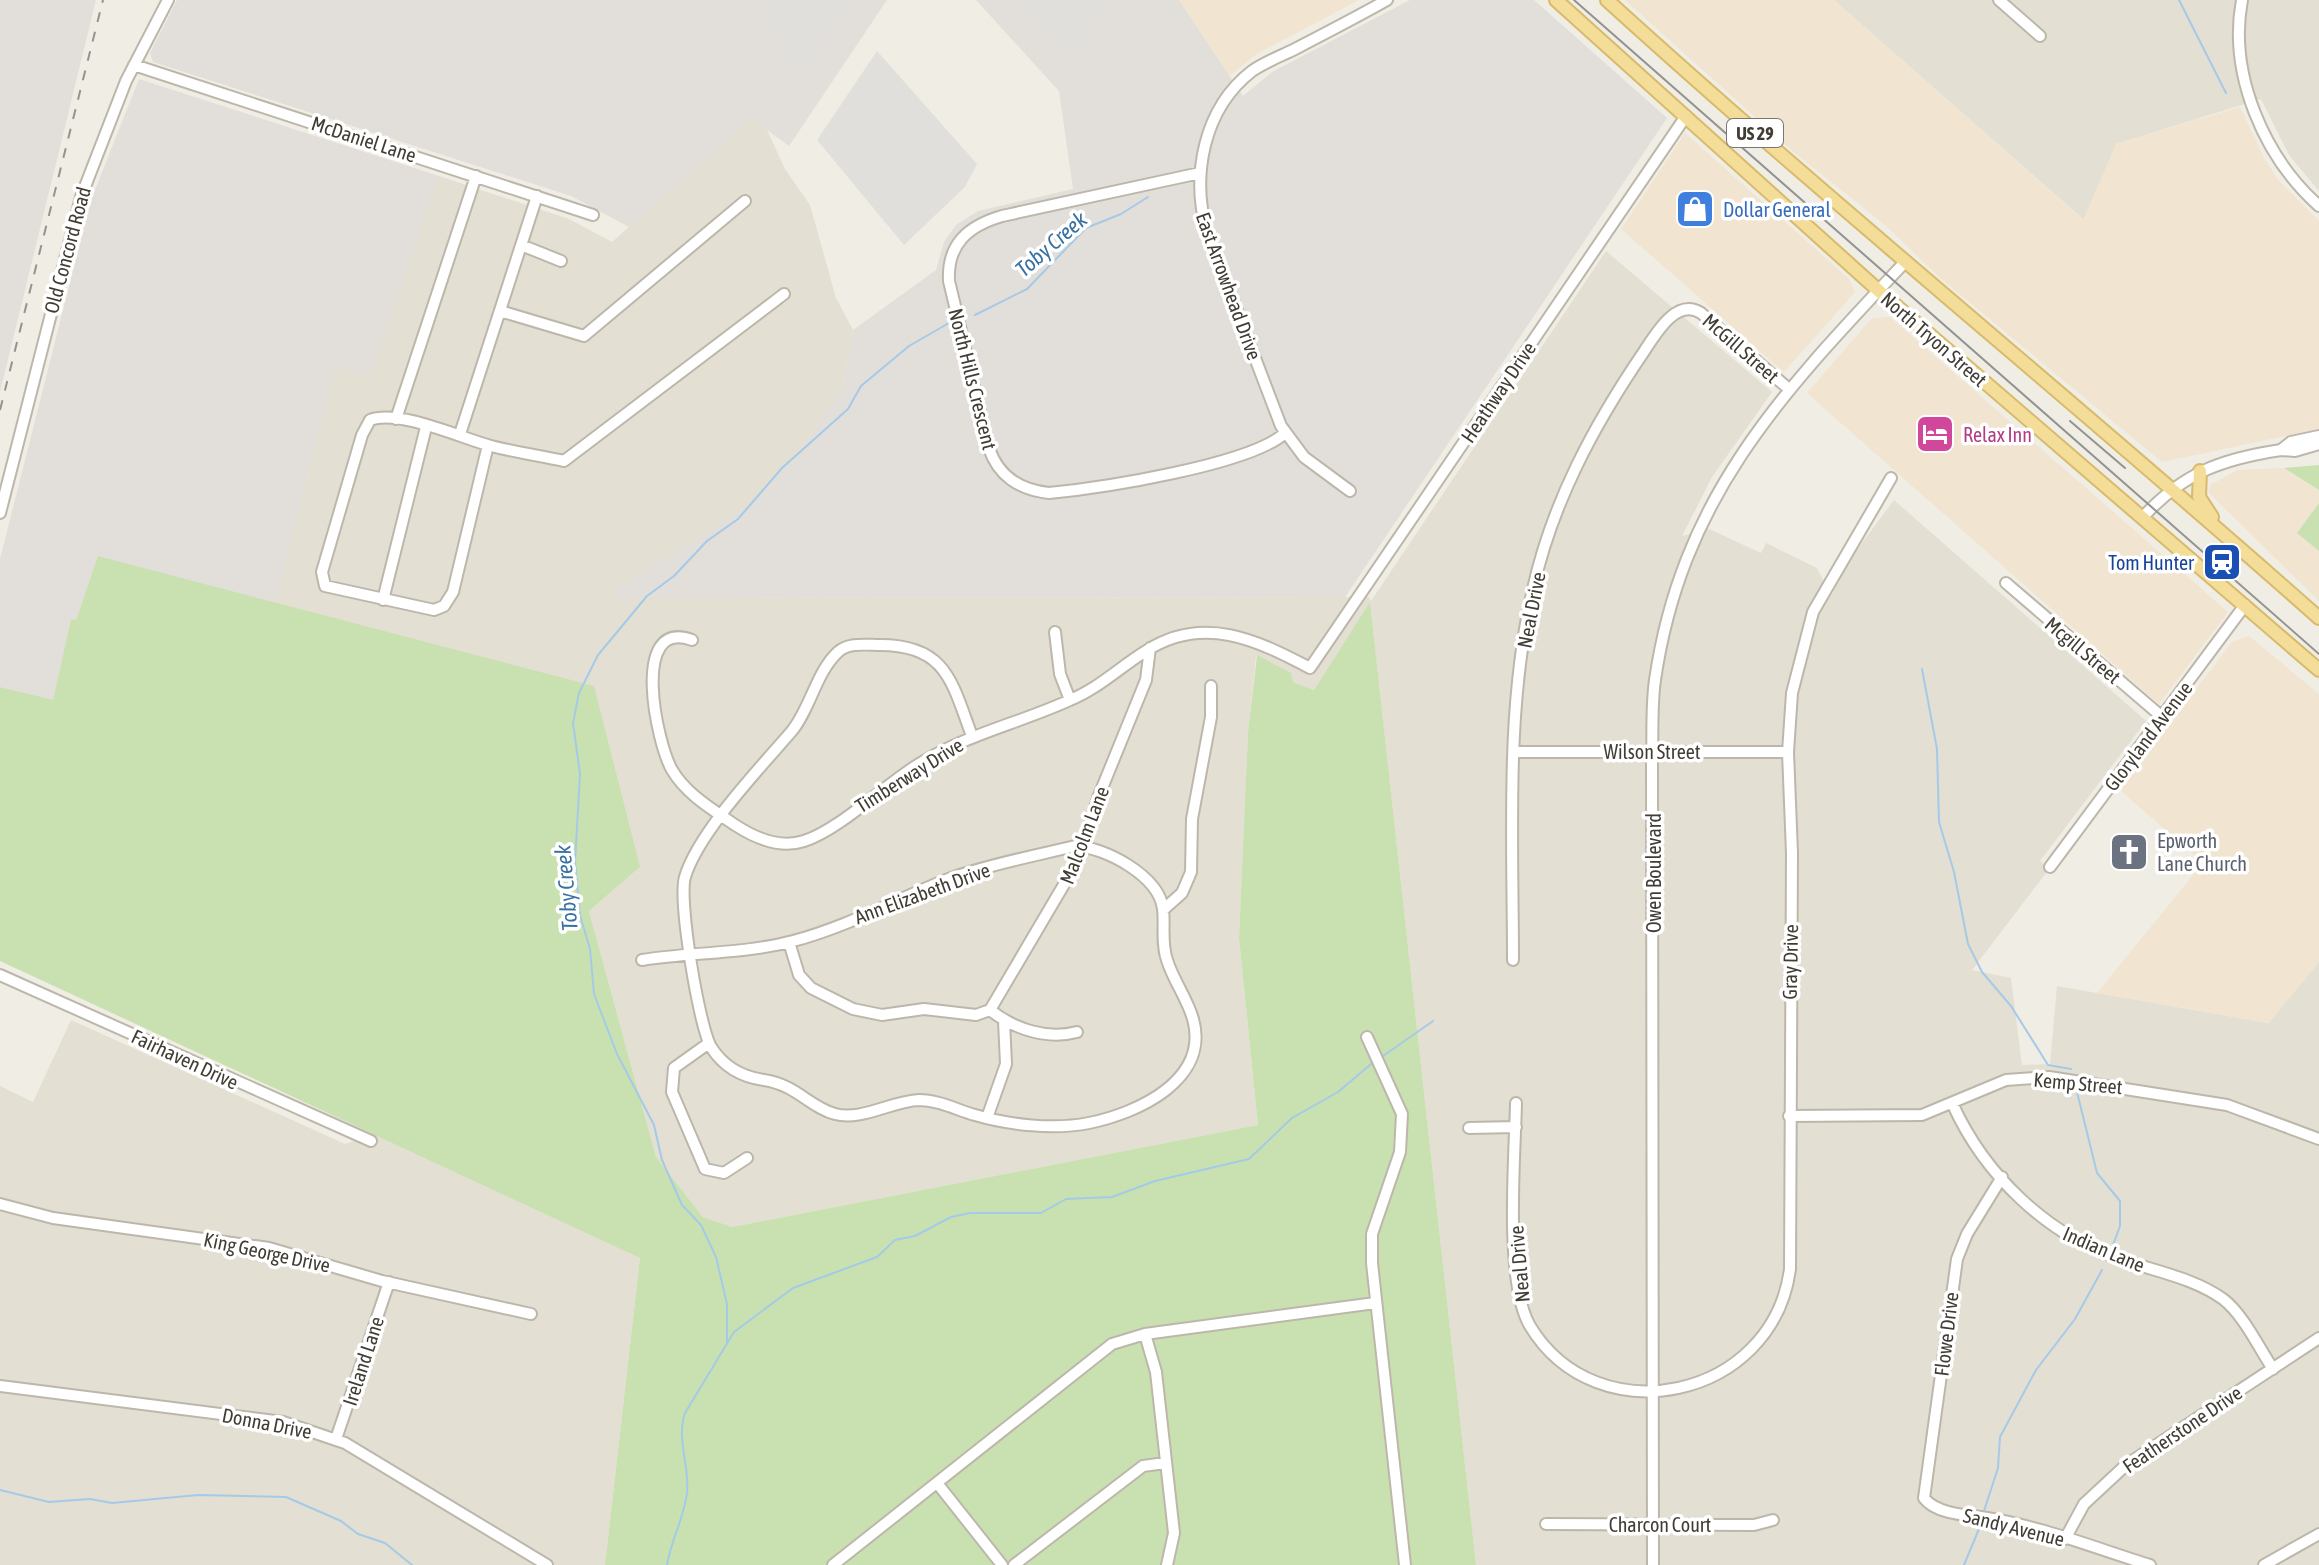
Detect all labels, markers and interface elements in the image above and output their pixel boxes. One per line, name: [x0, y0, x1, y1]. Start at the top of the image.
street label: McDaniel Lane: [309, 111, 419, 167]
road number: US 29: [1727, 119, 1783, 147]
street label: Old Concord Road: [39, 184, 95, 316]
shop icon: Dollar General: [1674, 188, 1716, 230]
place label: Dollar General: [1723, 198, 1831, 221]
water label: Toby Creek: [1010, 206, 1092, 282]
street label: East Arrowhead Drive: [1192, 209, 1266, 363]
street label: North Tryon Street: [1877, 287, 1992, 391]
street label: North Hills Crescent: [944, 306, 1002, 452]
street label: McGill Street: [1698, 309, 1784, 387]
street label: Heathway Drive: [1456, 337, 1540, 447]
hotel icon: Relax Inn: [1914, 413, 1956, 455]
place label: Relax Inn: [1963, 423, 2032, 446]
station icon: Tom Hunter: [2201, 541, 2243, 583]
place label: Tom Hunter: [2108, 551, 2195, 574]
street label: Neal Drive: [1512, 570, 1550, 650]
street label: Mcgill Street: [2041, 612, 2126, 688]
street label: Gloryland Avenue: [2099, 677, 2197, 795]
street label: Timberway Drive: [851, 733, 967, 817]
street label: Wilson Street: [1603, 740, 1701, 763]
street label: Malcolm Lane: [1055, 783, 1113, 887]
street label: Owen Boulevard: [1642, 813, 1665, 933]
place label: Epworth Lane Church: [2157, 829, 2247, 875]
church icon: Epworth Lane Church: [2108, 831, 2150, 873]
water label: Toby Creek: [549, 844, 583, 932]
street label: Ann Elizabeth Drive: [851, 858, 993, 928]
street label: Gray Drive: [1778, 924, 1802, 1000]
street label: Fairhaven Drive: [128, 1024, 242, 1094]
street label: Kemp Street: [2033, 1068, 2124, 1098]
street label: Indian Lane: [2060, 1222, 2148, 1276]
street label: Neal Drive: [1504, 1225, 1534, 1303]
street label: King George Drive: [202, 1227, 332, 1277]
street label: Flowe Drive: [1929, 1291, 1963, 1377]
street label: Ireland Lane: [338, 1313, 388, 1409]
street label: Featherstone Drive: [2118, 1381, 2246, 1477]
street label: Donna Drive: [220, 1403, 314, 1443]
street label: Sandy Avenue: [1961, 1503, 2067, 1551]
street label: Charcon Court: [1609, 1513, 1712, 1536]

